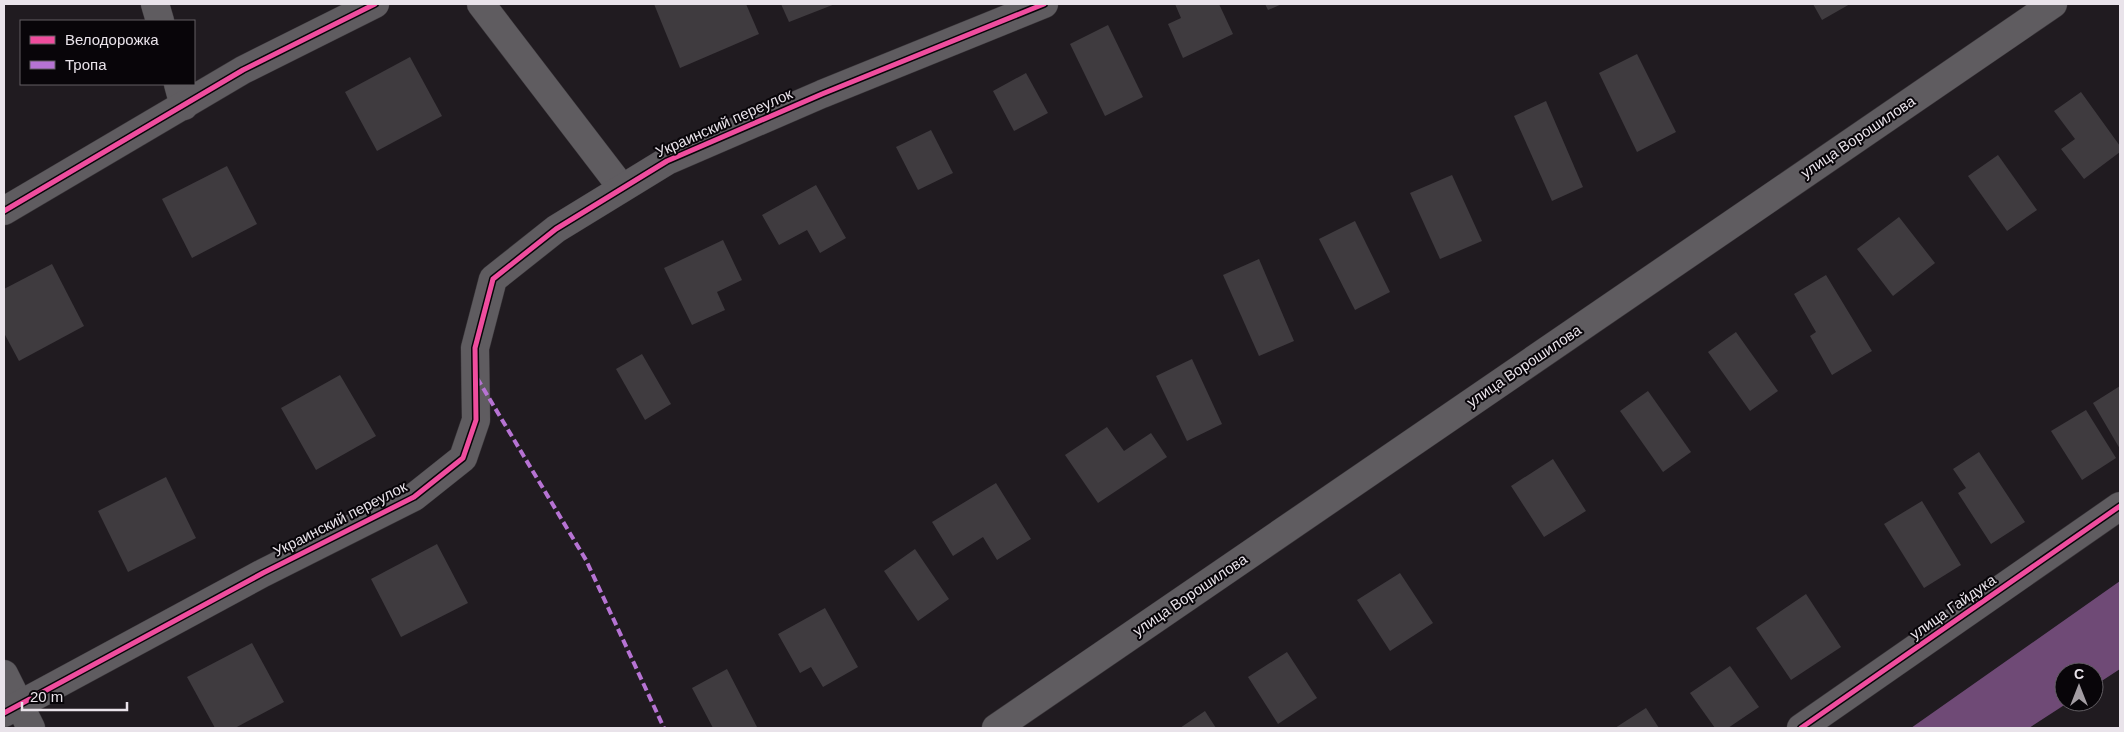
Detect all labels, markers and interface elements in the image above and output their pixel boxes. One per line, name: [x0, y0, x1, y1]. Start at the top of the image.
legend: [20, 20, 195, 85]
text: Велодорожка: [65, 31, 159, 48]
text: Тропа: [65, 56, 107, 73]
street label: Украинский переулок: [653, 85, 795, 160]
street label: улица Ворошилова: [1797, 92, 1919, 181]
street label: улица Ворошилова: [1463, 321, 1585, 410]
street label: Украинский переулок: [270, 477, 410, 560]
street label: улица Ворошилова: [1129, 550, 1251, 639]
street label: улица Гайдука: [1907, 570, 1999, 642]
north arrow: [2054, 662, 2104, 712]
text: С: [2074, 666, 2084, 682]
scale bar: [22, 680, 128, 712]
text: 20 m: [30, 688, 63, 705]

